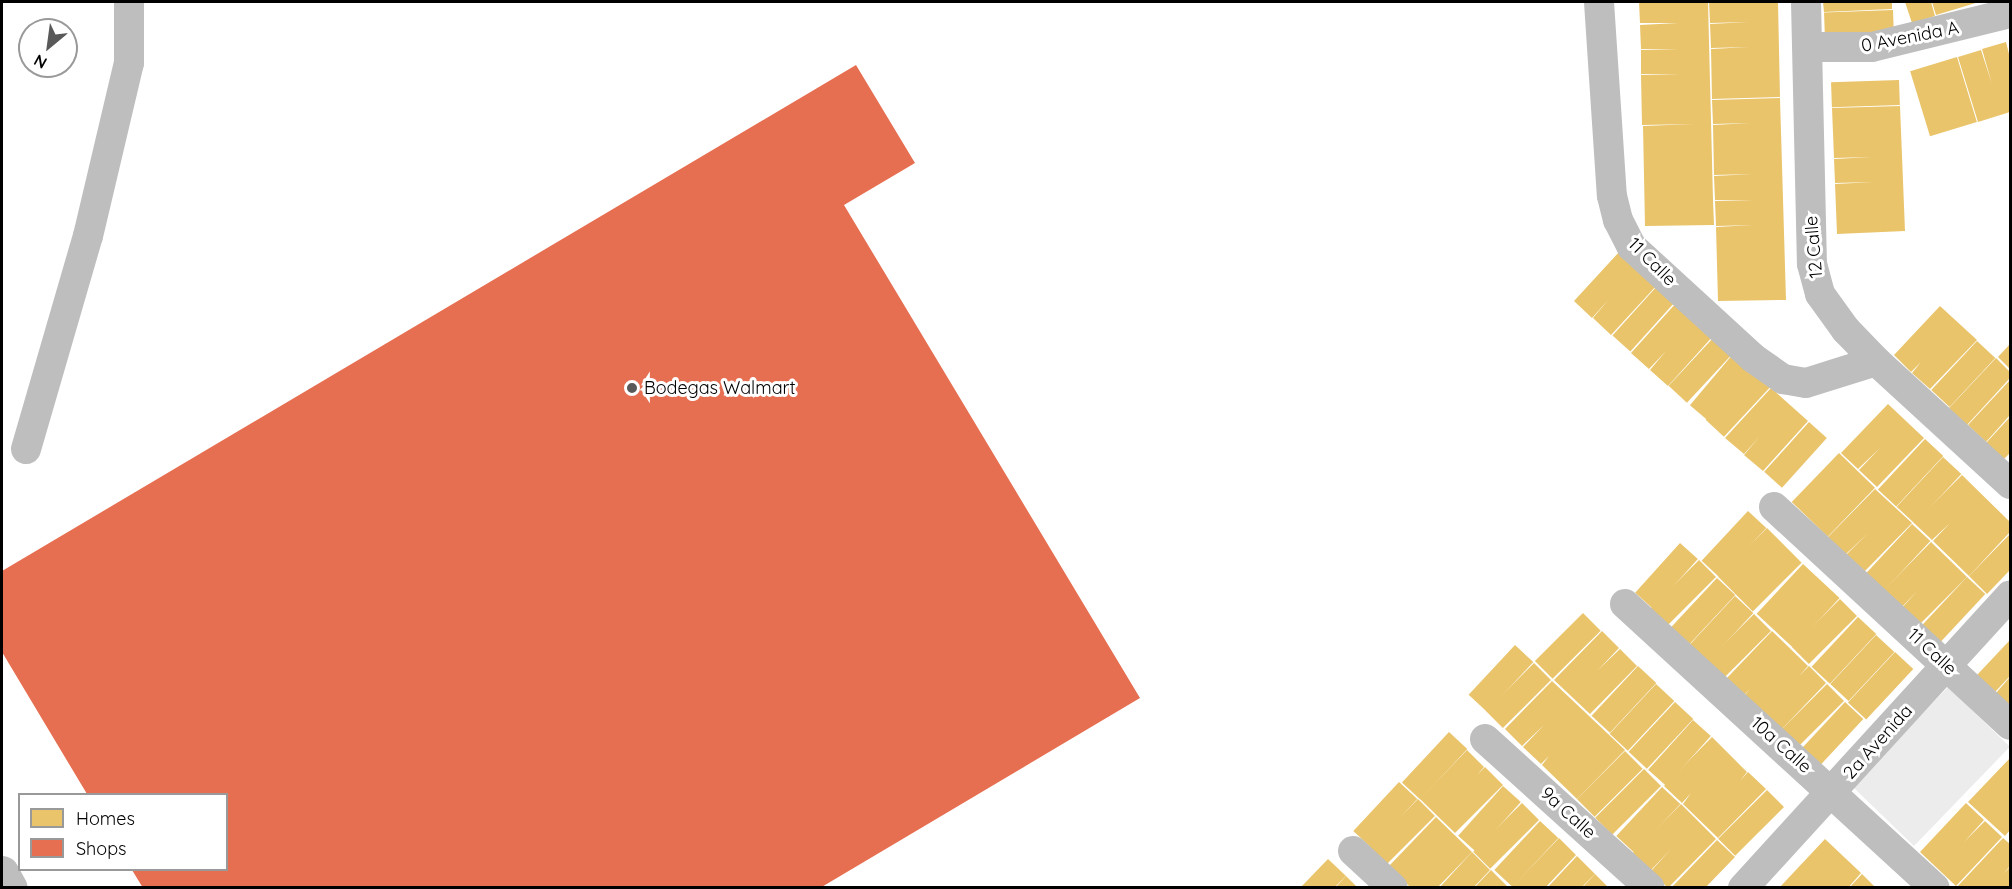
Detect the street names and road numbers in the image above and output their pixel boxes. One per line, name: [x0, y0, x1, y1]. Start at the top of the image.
street label: 0 Avenida A: [1859, 17, 1961, 57]
street label: 12 Calle: [1801, 215, 1827, 279]
street label: 11 Calle: [1623, 233, 1681, 291]
street label: 11 Calle: [1903, 624, 1961, 680]
street label: 2a Avenida: [1839, 700, 1917, 784]
street label: 10a Calle: [1746, 712, 1816, 778]
street label: 9a Calle: [1536, 783, 1600, 843]

